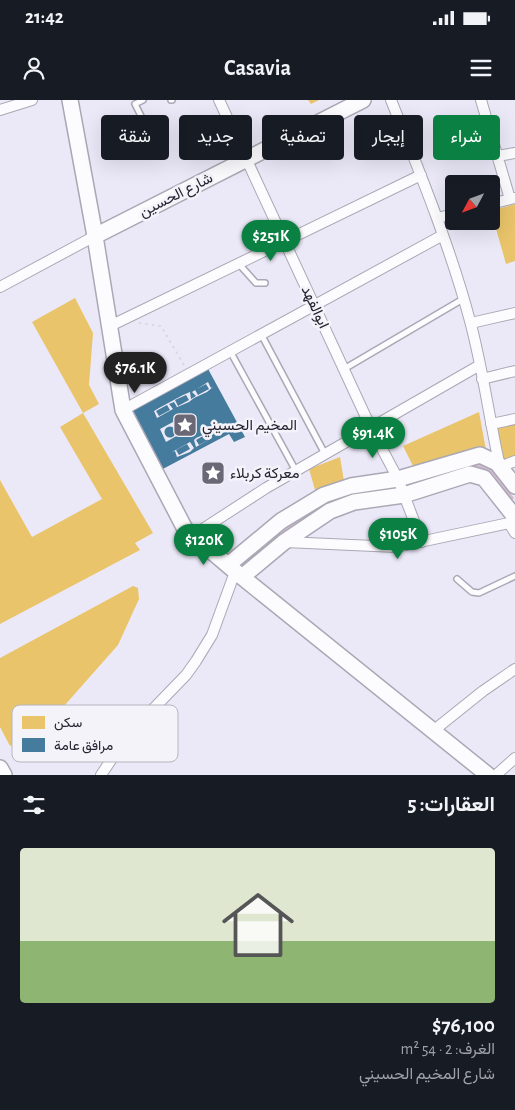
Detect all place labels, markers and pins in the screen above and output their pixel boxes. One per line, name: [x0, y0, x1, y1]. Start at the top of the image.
pin: $251K: [236, 220, 306, 262]
pin: $76.1K: [94, 352, 176, 394]
place icon: المخيم الحسيني: [172, 412, 198, 438]
pin: $91.4K: [332, 416, 414, 459]
place label: المخيم الحسيني: [202, 418, 297, 438]
place icon: معركة كربلاء: [200, 460, 226, 486]
place label: معركة كربلاء: [230, 466, 300, 482]
pin: $105K: [363, 518, 433, 560]
pin: $120K: [169, 524, 239, 566]

